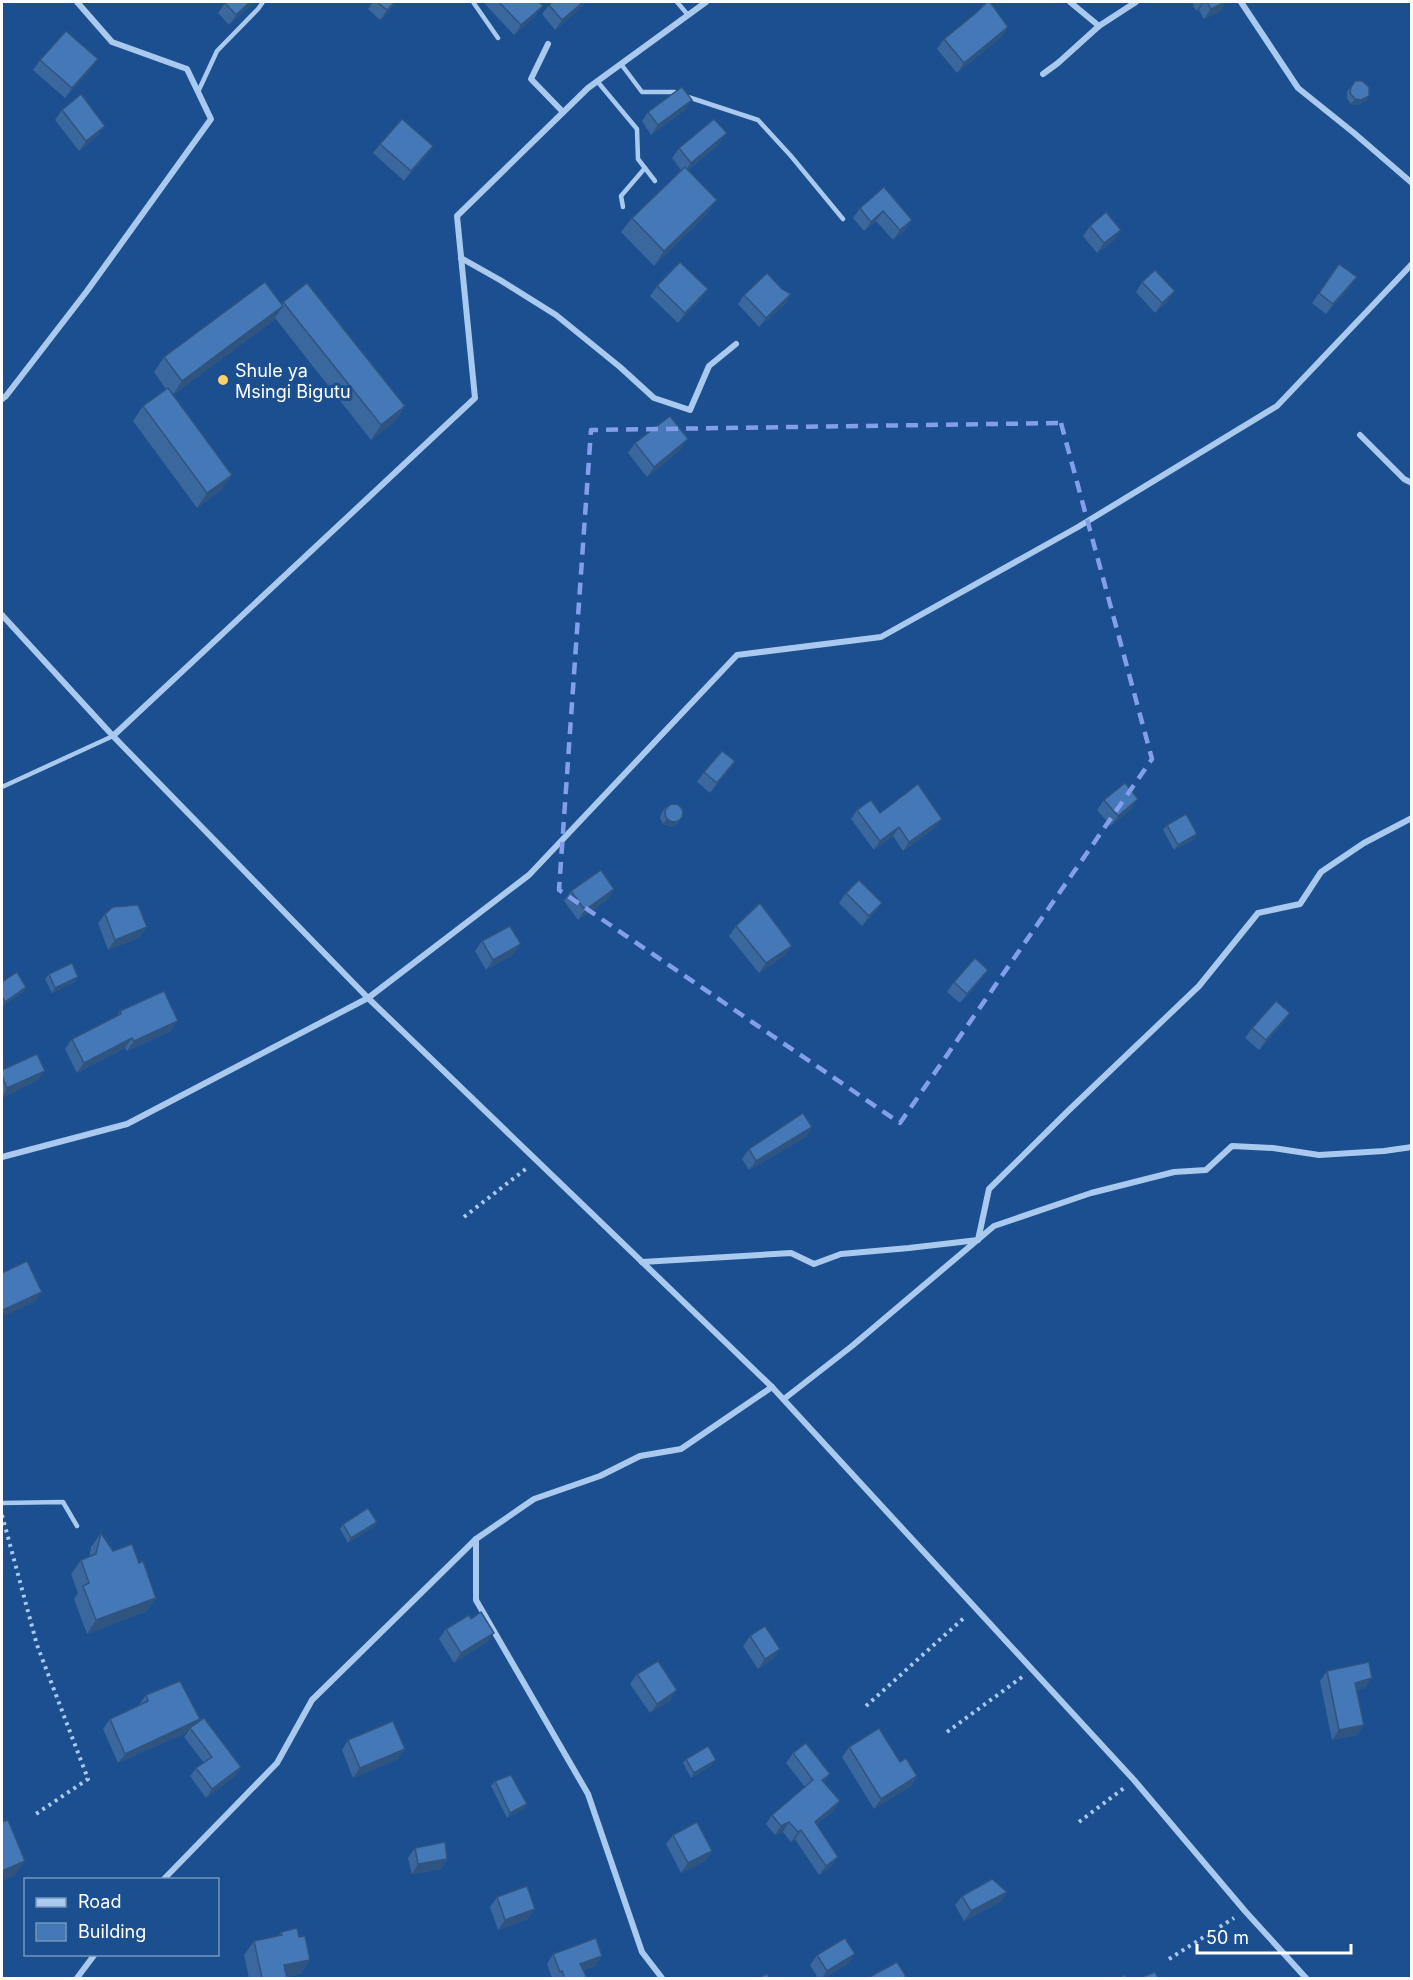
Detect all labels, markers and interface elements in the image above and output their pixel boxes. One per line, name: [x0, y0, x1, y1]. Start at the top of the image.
place label: Shule ya Msingi Bigutu: [235, 360, 351, 402]
marker: Shule ya Msingi Bigutu: [216, 373, 230, 387]
legend: [24, 1878, 219, 1956]
text: Road: [78, 1891, 121, 1912]
scale bar: [1197, 1917, 1352, 1955]
text: Building: [78, 1921, 146, 1942]
text: 50 m: [1206, 1927, 1249, 1948]

